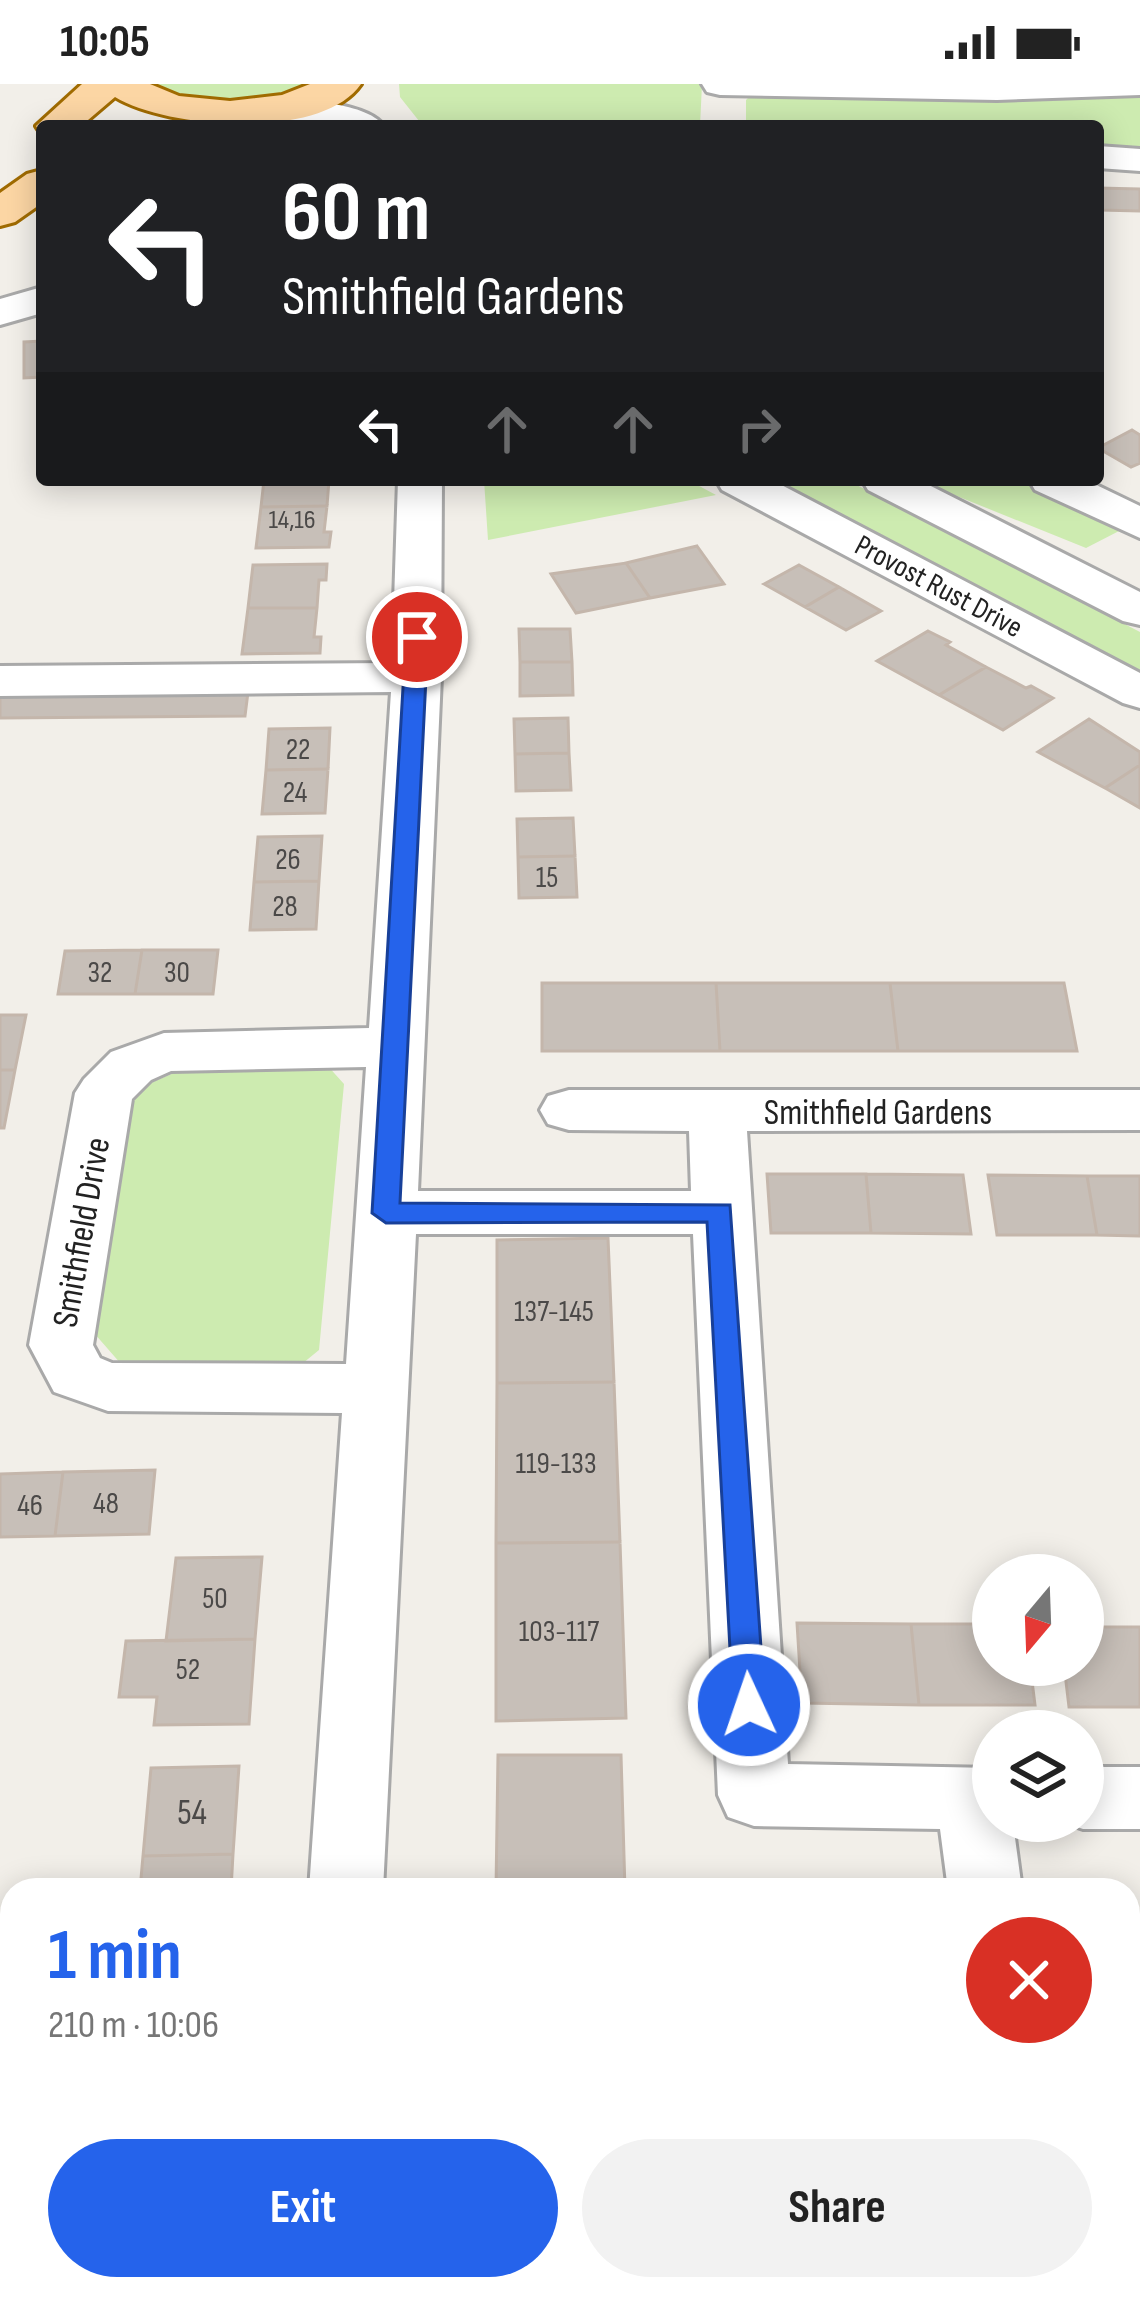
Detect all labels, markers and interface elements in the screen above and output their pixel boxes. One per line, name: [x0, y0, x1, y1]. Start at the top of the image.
text: 10:05: [60, 15, 150, 70]
text: 60 m: [282, 163, 430, 264]
icon: left: [84, 168, 240, 324]
text: Smithfield Gardens: [282, 265, 625, 330]
icon: left: [348, 396, 414, 462]
icon: ahead: [474, 396, 540, 462]
icon: ahead: [600, 396, 666, 462]
icon: right: [726, 396, 792, 462]
house number: 14,16: [268, 504, 316, 536]
street label: Provost Rust Drive: [848, 528, 1029, 646]
pin: [366, 586, 468, 688]
icon: arrive: [384, 604, 450, 670]
house number: 22: [286, 732, 310, 768]
house number: 24: [283, 775, 307, 811]
house number: 26: [275, 842, 301, 878]
house number: 15: [536, 860, 558, 896]
house number: 28: [272, 889, 298, 925]
house number: 32: [88, 955, 112, 991]
house number: 30: [164, 955, 190, 991]
street label: Smithfield Gardens: [764, 1092, 992, 1135]
street label: Smithfield Drive: [45, 1134, 120, 1331]
house number: 137-145: [514, 1294, 594, 1330]
house number: 119-133: [516, 1446, 597, 1482]
house number: 48: [93, 1486, 119, 1522]
house number: 46: [17, 1488, 43, 1524]
north arrow: [972, 1554, 1104, 1686]
map controls: [972, 1554, 1104, 1842]
house number: 50: [202, 1581, 228, 1617]
house number: 103-117: [519, 1614, 599, 1650]
position arrow: [686, 1642, 812, 1768]
house number: 52: [176, 1652, 200, 1688]
button: layers: [972, 1710, 1104, 1842]
house number: 54: [177, 1792, 207, 1835]
text: 1 min: [48, 1913, 182, 2000]
button: close: [966, 1917, 1092, 2043]
text: 210 m · 10:06: [48, 2002, 219, 2049]
button: Exit: [48, 2139, 558, 2277]
button: Share: [582, 2139, 1092, 2277]

